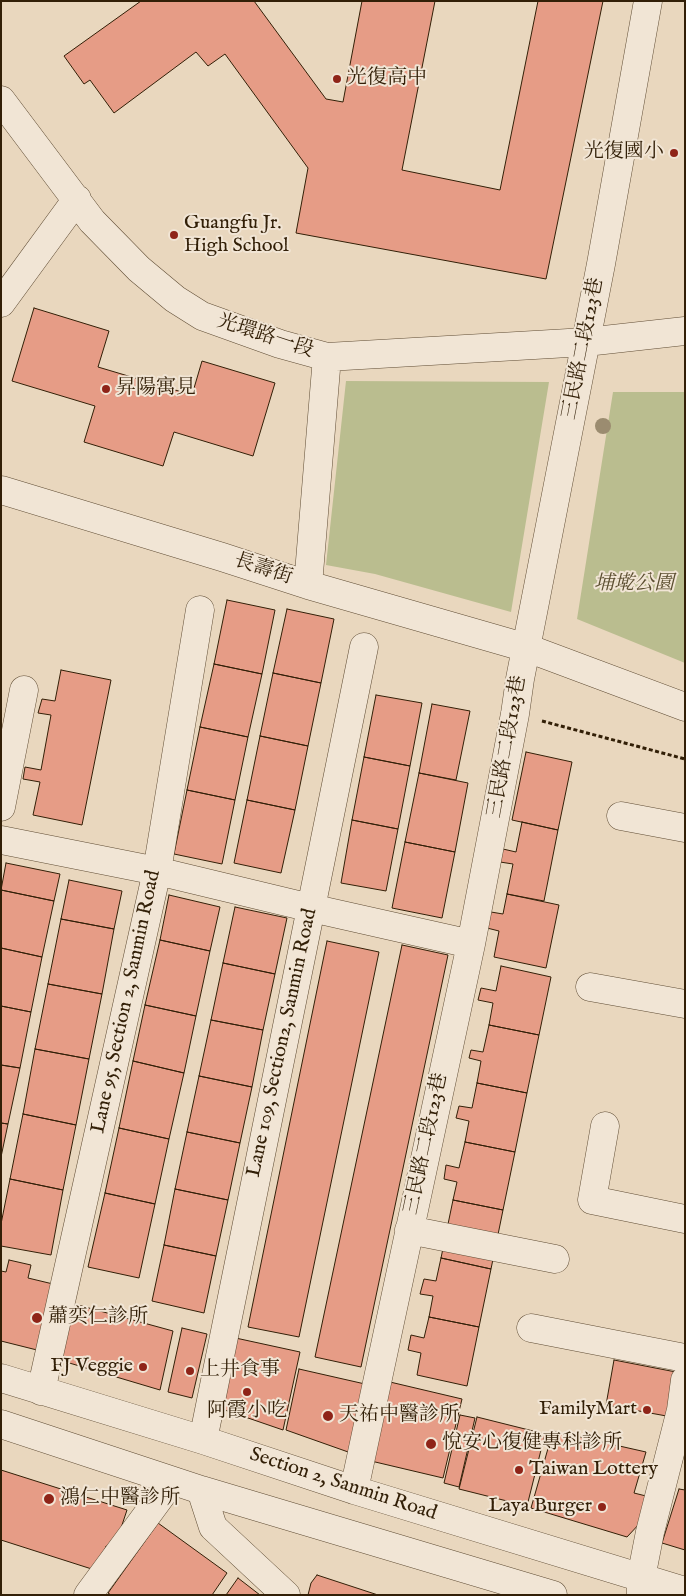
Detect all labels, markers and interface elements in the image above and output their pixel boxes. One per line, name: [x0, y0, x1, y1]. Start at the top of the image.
place label: 光復高中: [347, 67, 427, 91]
marker: 光復高中: [331, 73, 343, 85]
place label: 光復國小: [584, 141, 664, 165]
marker: 光復國小: [668, 147, 680, 159]
place label: Guangfu Jr. High School: [184, 212, 289, 259]
marker: Guangfu Jr. High School: [168, 229, 180, 241]
street label: 三民路二段123巷: [558, 276, 610, 422]
street label: 光環路一段: [214, 310, 316, 364]
place label: 昇陽寓見: [116, 377, 196, 401]
marker: 昇陽寓見: [100, 383, 112, 395]
street label: 長壽街: [231, 549, 295, 591]
park label: 埔墘公園: [594, 573, 674, 597]
street label: 三民路二段123巷: [484, 674, 532, 820]
street label: Lane 95, Section 2, Sanmin Road: [87, 868, 167, 1136]
street label: Lane 109, Section2, Sanmin Road: [243, 907, 323, 1179]
street label: 三民路二段123巷: [400, 1071, 454, 1217]
place label: 蕭奕仁診所: [48, 1306, 148, 1330]
marker: 蕭奕仁診所: [30, 1311, 44, 1325]
place label: FJ Veggie: [50, 1355, 133, 1379]
place label: 上井食事: [200, 1359, 280, 1383]
marker: FJ Veggie: [137, 1361, 149, 1373]
marker: 上井食事: [184, 1365, 196, 1377]
marker: 阿霞小吃: [241, 1386, 253, 1398]
place label: FamilyMart: [539, 1398, 637, 1422]
place label: 阿霞小吃: [207, 1400, 287, 1424]
place label: 天祐中醫診所: [339, 1404, 459, 1428]
marker: FamilyMart: [641, 1404, 653, 1416]
marker: 天祐中醫診所: [321, 1409, 335, 1423]
place label: 悅安心復健專科診所: [442, 1432, 622, 1456]
marker: 悅安心復健專科診所: [424, 1437, 438, 1451]
street label: Section 2, Sanmin Road: [246, 1443, 440, 1527]
place label: Taiwan Lottery: [529, 1458, 658, 1482]
marker: Taiwan Lottery: [513, 1464, 525, 1476]
place label: 鴻仁中醫診所: [60, 1487, 180, 1511]
marker: 鴻仁中醫診所: [42, 1492, 56, 1506]
place label: Laya Burger: [488, 1495, 592, 1519]
marker: Laya Burger: [596, 1501, 608, 1513]

